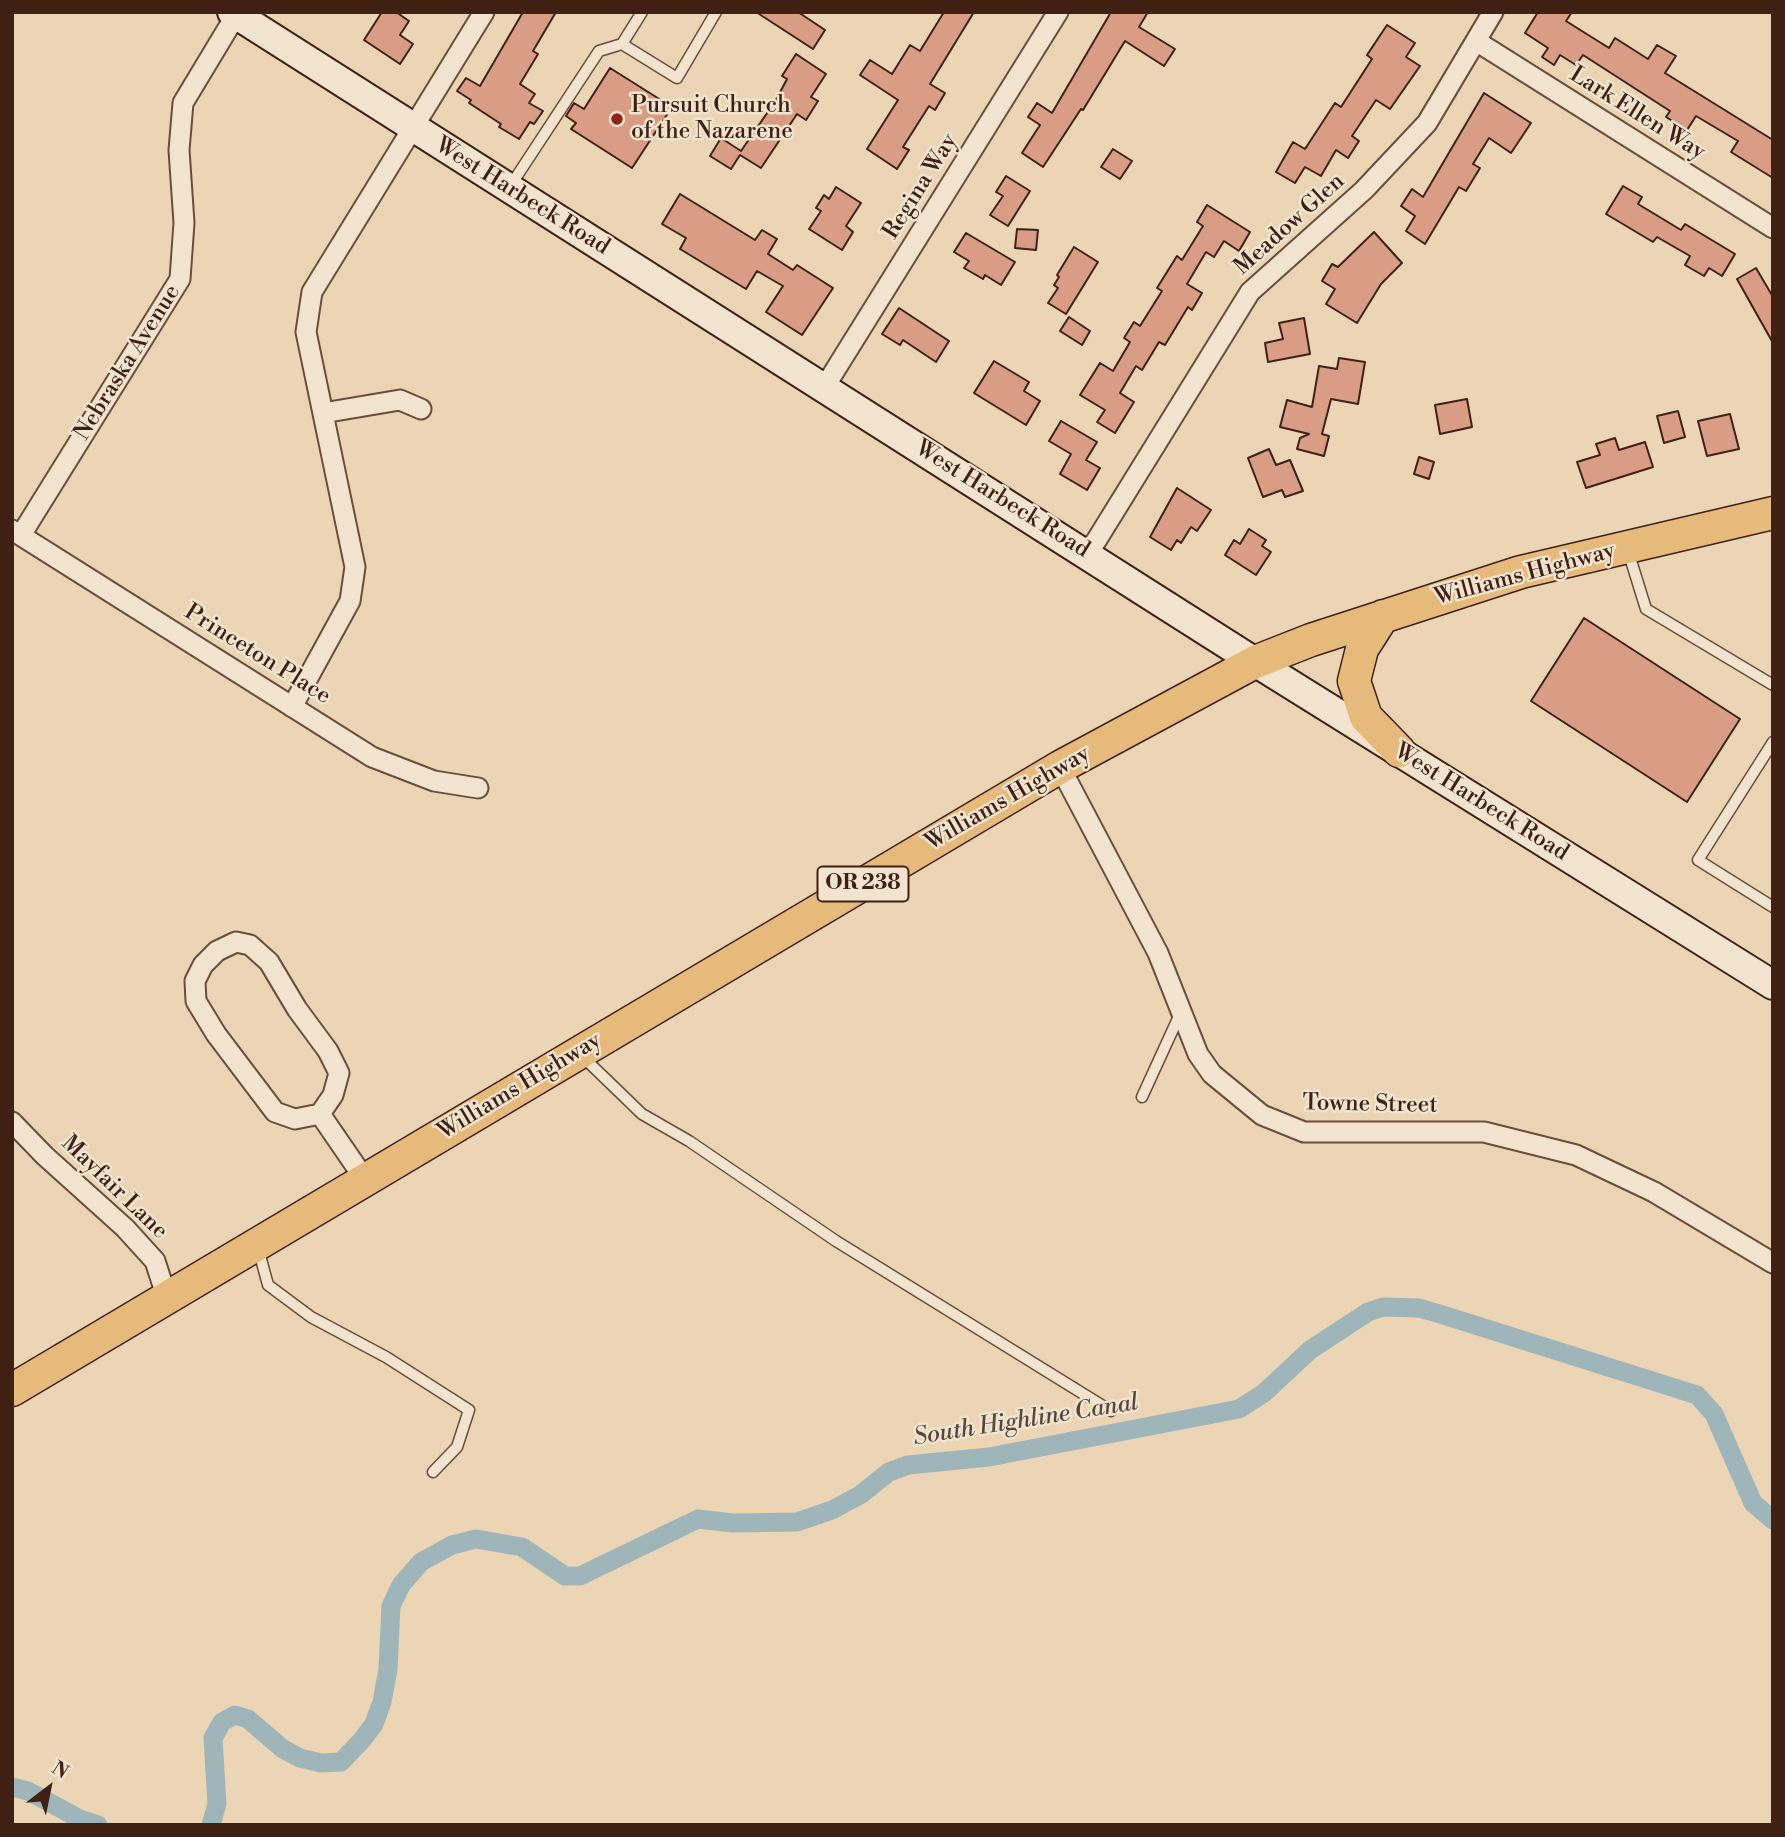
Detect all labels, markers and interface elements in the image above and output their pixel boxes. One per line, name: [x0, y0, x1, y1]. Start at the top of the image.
street label: Lark Ellen Way: [1564, 61, 1710, 167]
place label: Pursuit Church of the Nazarene: [631, 92, 793, 146]
marker: Pursuit Church of the Nazarene: [609, 111, 625, 127]
street label: Regina Way: [878, 129, 964, 245]
street label: West Harbeck Road: [430, 132, 614, 262]
street label: Meadow Glen: [1229, 168, 1351, 282]
street label: Nebraska Avenue: [69, 280, 187, 446]
street label: West Harbeck Road: [910, 435, 1094, 565]
street label: Williams Highway: [1432, 538, 1618, 612]
street label: Princeton Place: [179, 599, 335, 711]
street label: West Harbeck Road: [1389, 738, 1573, 868]
street label: Williams Highway: [921, 741, 1095, 857]
road number: OR 238: [818, 866, 908, 902]
street label: Williams Highway: [433, 1027, 607, 1147]
street label: Towne Street: [1302, 1090, 1438, 1120]
street label: Mayfair Lane: [55, 1130, 173, 1246]
water label: South Highline Canal: [911, 1389, 1141, 1453]
north arrow: [14, 1753, 84, 1823]
text: N: [47, 1756, 73, 1784]

